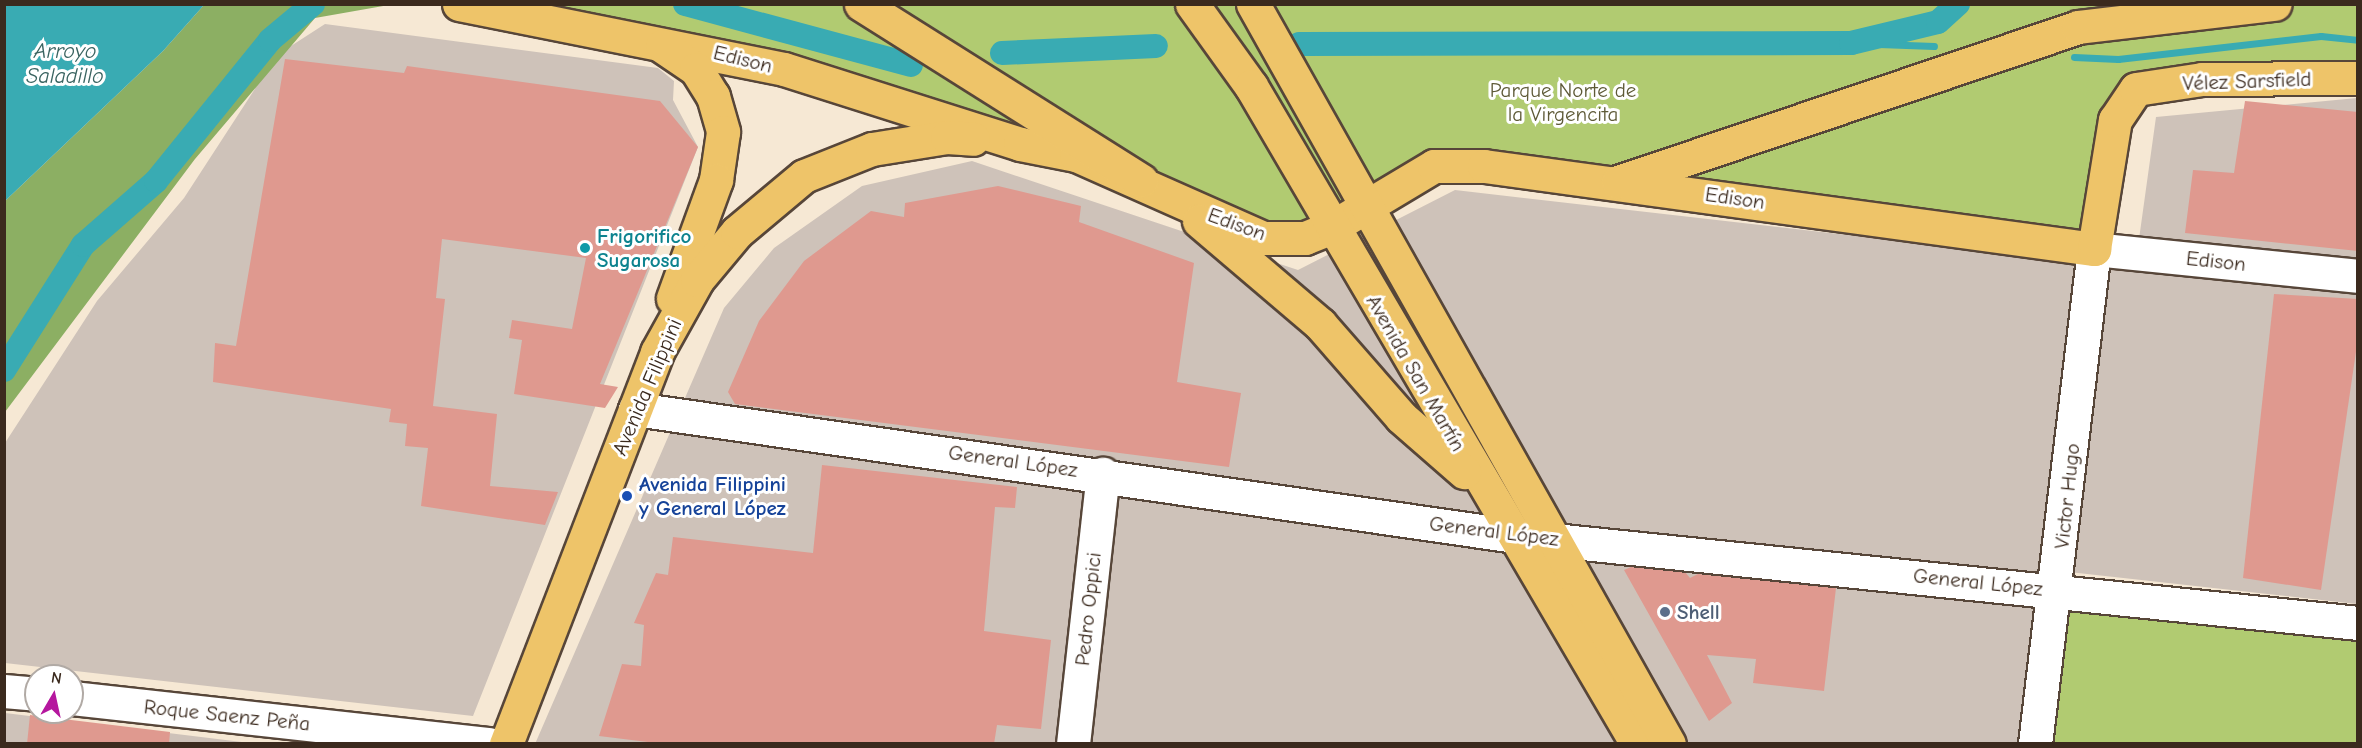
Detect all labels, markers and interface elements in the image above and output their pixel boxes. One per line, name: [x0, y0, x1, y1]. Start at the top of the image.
water label: Arroyo Saladillo: [26, 38, 104, 90]
street label: Edison: [711, 40, 775, 78]
street label: Vélez Sarsfield: [2182, 66, 2312, 96]
park label: Parque Norte de la Virgencita: [1490, 77, 1636, 127]
street label: Edison: [1704, 181, 1766, 215]
street label: Edison: [1205, 202, 1269, 246]
place label: Frigorifico Sugarosa: [597, 223, 691, 273]
marker: Frigorifico Sugarosa: [578, 241, 592, 255]
street label: Edison: [2185, 245, 2247, 277]
street label: Avenida San Martín: [1361, 290, 1471, 456]
street label: Avenida Filippini: [607, 315, 687, 459]
street label: General López: [947, 439, 1079, 483]
street label: Victor Hugo: [2049, 442, 2085, 550]
place label: Avenida Filippini y General López: [639, 471, 786, 521]
marker: Avenida Filippini y General López: [620, 489, 634, 503]
street label: General López: [1428, 511, 1560, 551]
street label: Pedro Oppici: [1070, 551, 1106, 667]
street label: General López: [1912, 563, 2044, 601]
place label: Shell: [1677, 599, 1720, 625]
marker: Shell: [1658, 605, 1672, 619]
north arrow: [24, 664, 84, 724]
text: N: [50, 668, 63, 688]
street label: Roque Saenz Peña: [143, 694, 311, 736]

